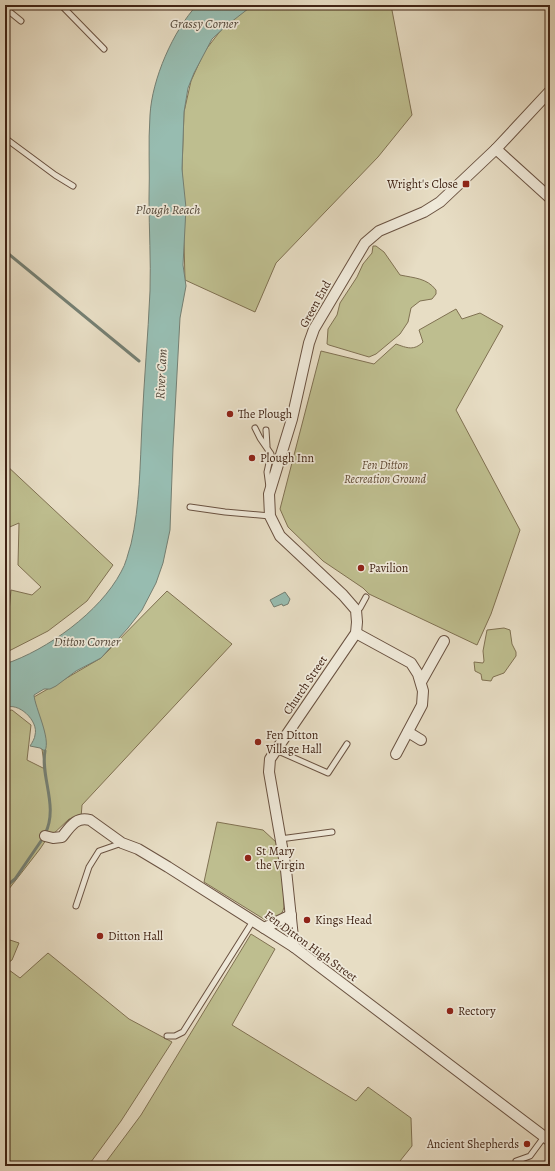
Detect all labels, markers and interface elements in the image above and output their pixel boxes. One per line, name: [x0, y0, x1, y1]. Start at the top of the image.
water label: Grassy Corner: [170, 15, 239, 32]
place label: Wright's Close: [386, 176, 458, 192]
marker: Wright's Close: [461, 179, 471, 189]
water label: Plough Reach: [136, 201, 200, 218]
street label: Green End: [295, 277, 335, 330]
water label: River Cam: [151, 348, 171, 400]
place label: The Plough: [238, 406, 293, 422]
marker: The Plough: [225, 409, 235, 419]
place label: Plough Inn: [260, 450, 315, 466]
marker: Plough Inn: [247, 453, 257, 463]
park label: Fen Ditton Recreation Ground: [344, 457, 427, 487]
place label: Pavilion: [369, 560, 409, 576]
marker: Pavilion: [356, 563, 366, 573]
water label: Ditton Corner: [54, 633, 121, 650]
street label: Church Street: [279, 652, 331, 718]
place label: Fen Ditton Village Hall: [265, 727, 322, 757]
marker: Fen Ditton Village Hall: [253, 737, 263, 747]
place label: St Mary the Virgin: [256, 843, 305, 873]
marker: St Mary the Virgin: [243, 853, 253, 863]
street label: Fen Ditton High Street: [261, 907, 361, 985]
place label: Kings Head: [315, 912, 372, 928]
marker: Kings Head: [302, 915, 312, 925]
place label: Ditton Hall: [108, 928, 163, 944]
marker: Ditton Hall: [95, 931, 105, 941]
place label: Rectory: [458, 1003, 496, 1019]
marker: Rectory: [445, 1006, 455, 1016]
place label: Ancient Shepherds: [426, 1136, 519, 1152]
marker: Ancient Shepherds: [522, 1139, 532, 1149]

